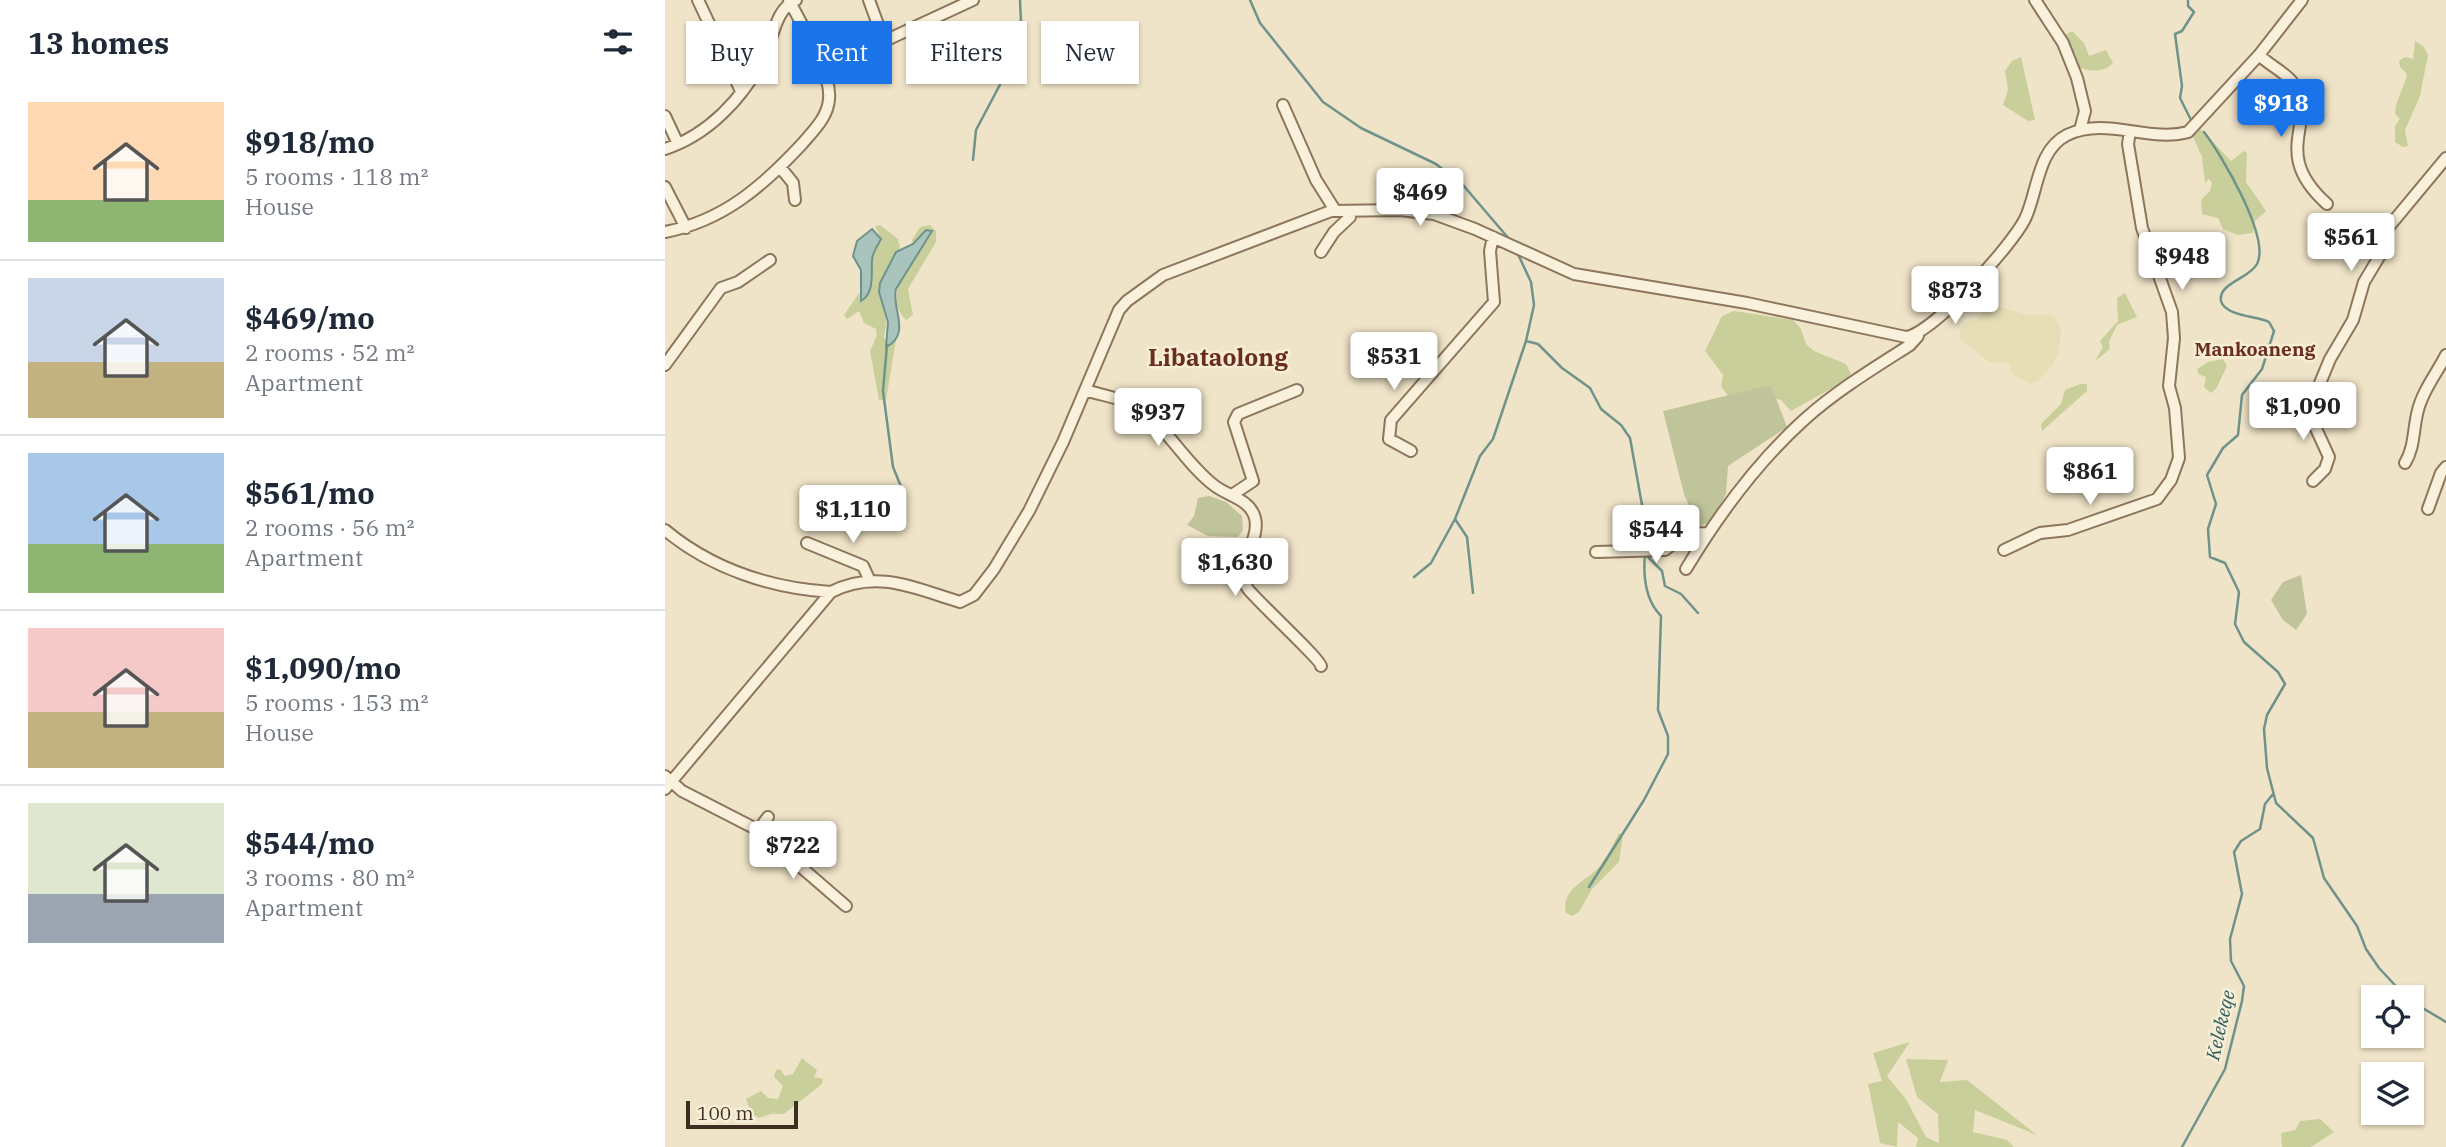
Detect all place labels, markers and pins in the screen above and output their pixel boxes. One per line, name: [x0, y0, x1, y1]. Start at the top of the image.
pin: $918: [2240, 80, 2322, 139]
pin: $469: [1379, 168, 1461, 228]
pin: $561: [2310, 214, 2392, 273]
pin: $948: [2141, 232, 2223, 292]
pin: $873: [1914, 266, 1996, 326]
pin: $531: [1353, 332, 1435, 392]
pin: $1,090: [2246, 382, 2360, 442]
pin: $937: [1117, 388, 1199, 448]
pin: $861: [2049, 448, 2131, 507]
pin: $1,110: [796, 486, 910, 545]
pin: $544: [1615, 505, 1697, 565]
pin: $1,630: [1178, 538, 1292, 598]
pin: $722: [752, 822, 834, 881]

